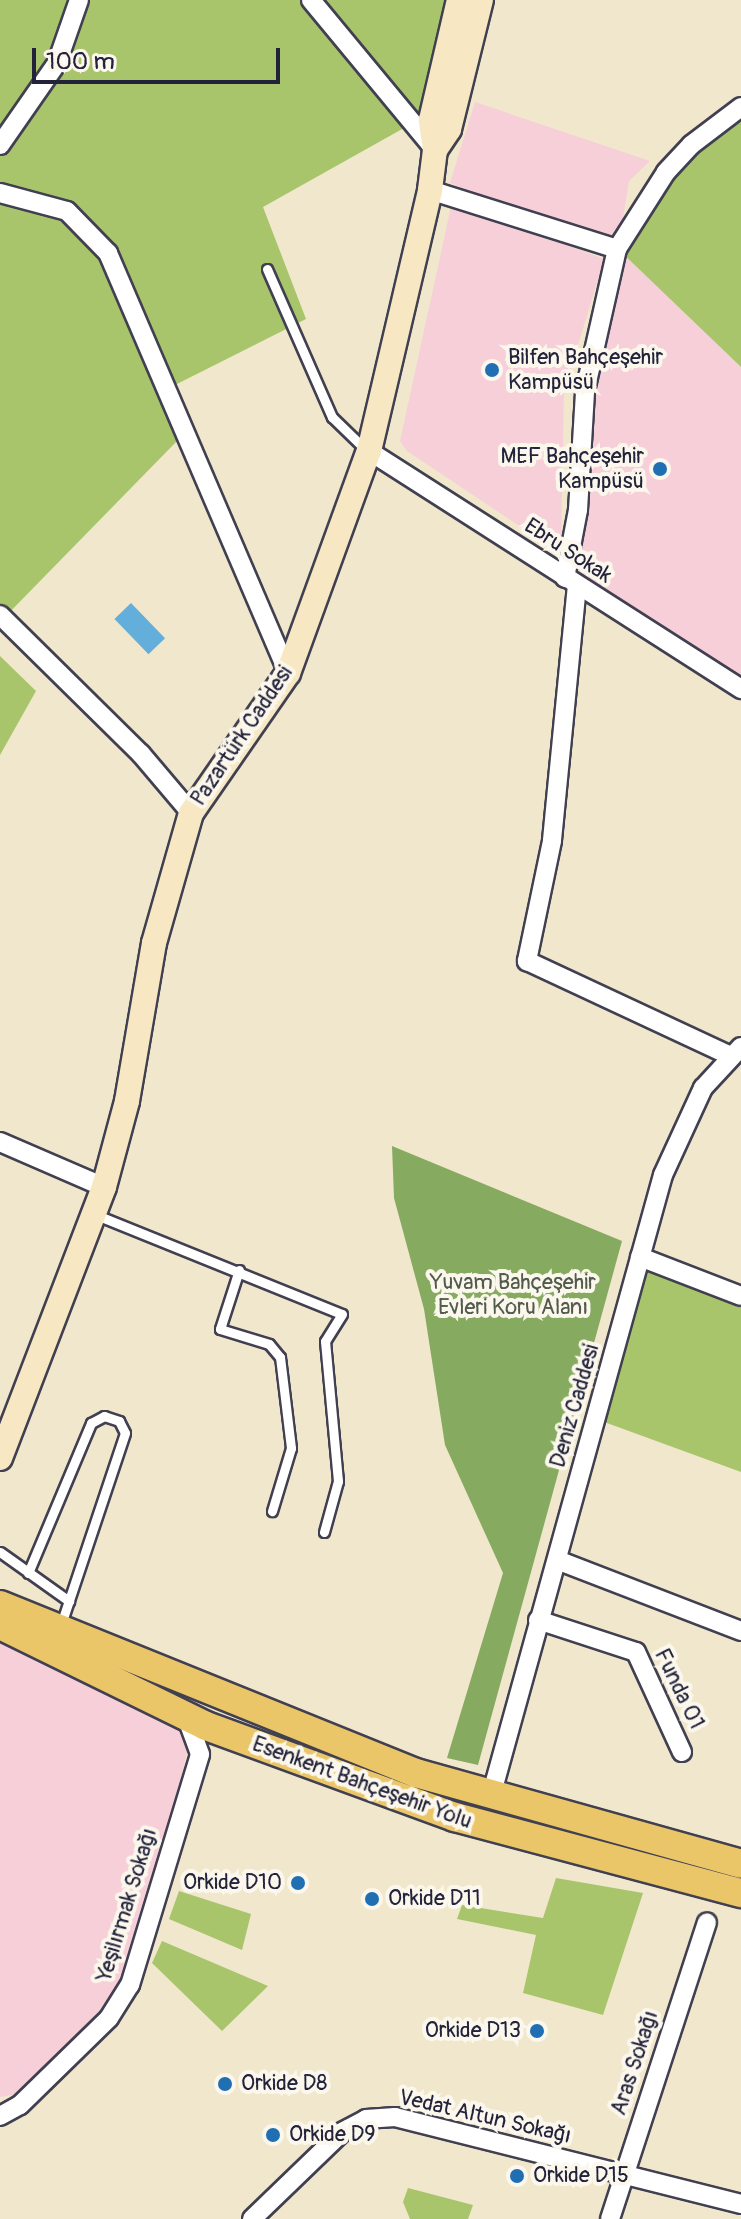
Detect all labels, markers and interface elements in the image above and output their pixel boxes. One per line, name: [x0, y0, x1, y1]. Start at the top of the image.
scale bar: [36, 32, 284, 82]
text: 100 m: [46, 47, 115, 76]
place label: Bilfen Bahçeşehir Kampüsü: [508, 344, 663, 396]
marker: Bilfen Bahçeşehir Kampüsü: [483, 361, 501, 379]
place label: MEF Bahçeşehir Kampüsü: [500, 443, 644, 494]
marker: MEF Bahçeşehir Kampüsü: [651, 460, 669, 478]
street label: Ebru Sokak: [519, 513, 617, 589]
street label: Pazartürk Caddesi: [185, 661, 299, 811]
park label: Yuvam Bahçeşehir Evleri Koru Alanı: [430, 1269, 596, 1320]
street label: Deniz Caddesi: [545, 1341, 605, 1471]
street label: Funda 01: [648, 1644, 710, 1734]
street label: Esenkent Bahçeşehir Yolu: [249, 1731, 475, 1835]
street label: Yeşilırmak Sokağı: [91, 1825, 163, 1985]
place label: Orkide D10: [183, 1870, 282, 1896]
marker: Orkide D10: [289, 1874, 307, 1892]
place label: Orkide D11: [388, 1886, 481, 1912]
marker: Orkide D11: [363, 1890, 381, 1908]
street label: Aras Sokağı: [606, 2007, 664, 2119]
place label: Orkide D13: [425, 2018, 521, 2044]
marker: Orkide D13: [528, 2022, 546, 2040]
place label: Orkide D8: [241, 2071, 327, 2097]
marker: Orkide D8: [216, 2075, 234, 2093]
street label: Vedat Altun Sokağı: [396, 2084, 574, 2150]
place label: Orkide D9: [289, 2122, 376, 2148]
marker: Orkide D9: [264, 2126, 282, 2144]
place label: Orkide D15: [533, 2163, 629, 2189]
marker: Orkide D15: [508, 2167, 526, 2185]

